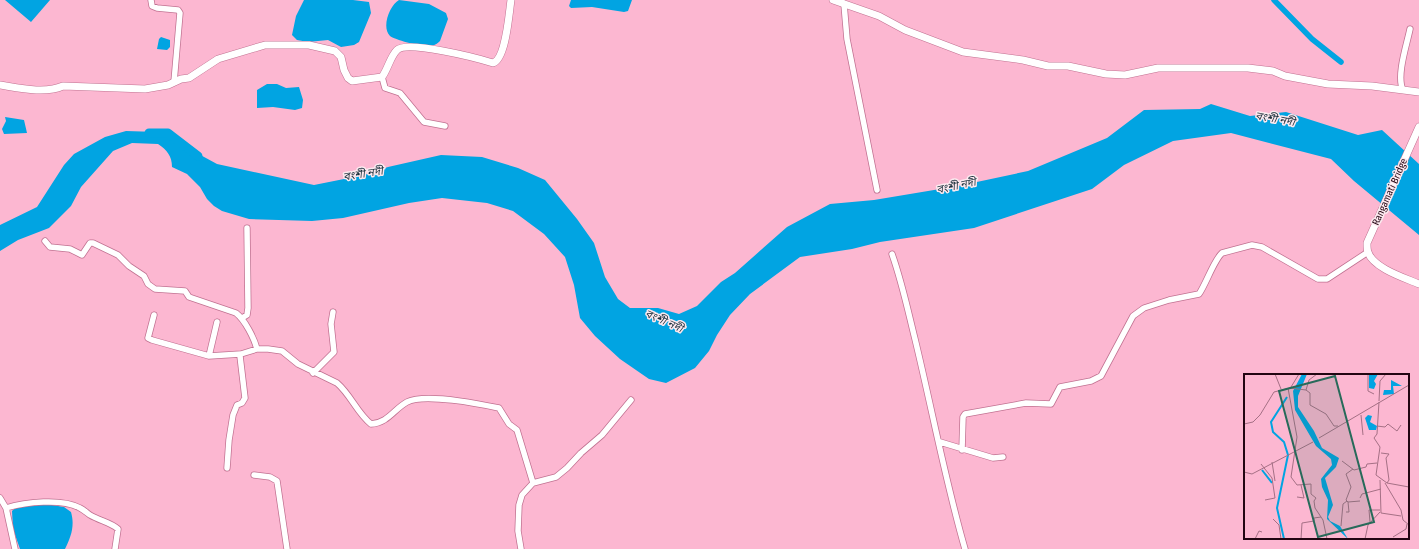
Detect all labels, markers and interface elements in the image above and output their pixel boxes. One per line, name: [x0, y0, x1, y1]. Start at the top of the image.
water label: বংশী নদী: [1254, 109, 1298, 129]
street label: Rangamati Bridge: [1370, 157, 1410, 227]
water label: বংশী নদী: [342, 164, 386, 184]
water label: বংশী নদী: [935, 175, 979, 197]
water label: বংশী নদী: [643, 307, 687, 336]
inset map: [1244, 374, 1409, 539]

